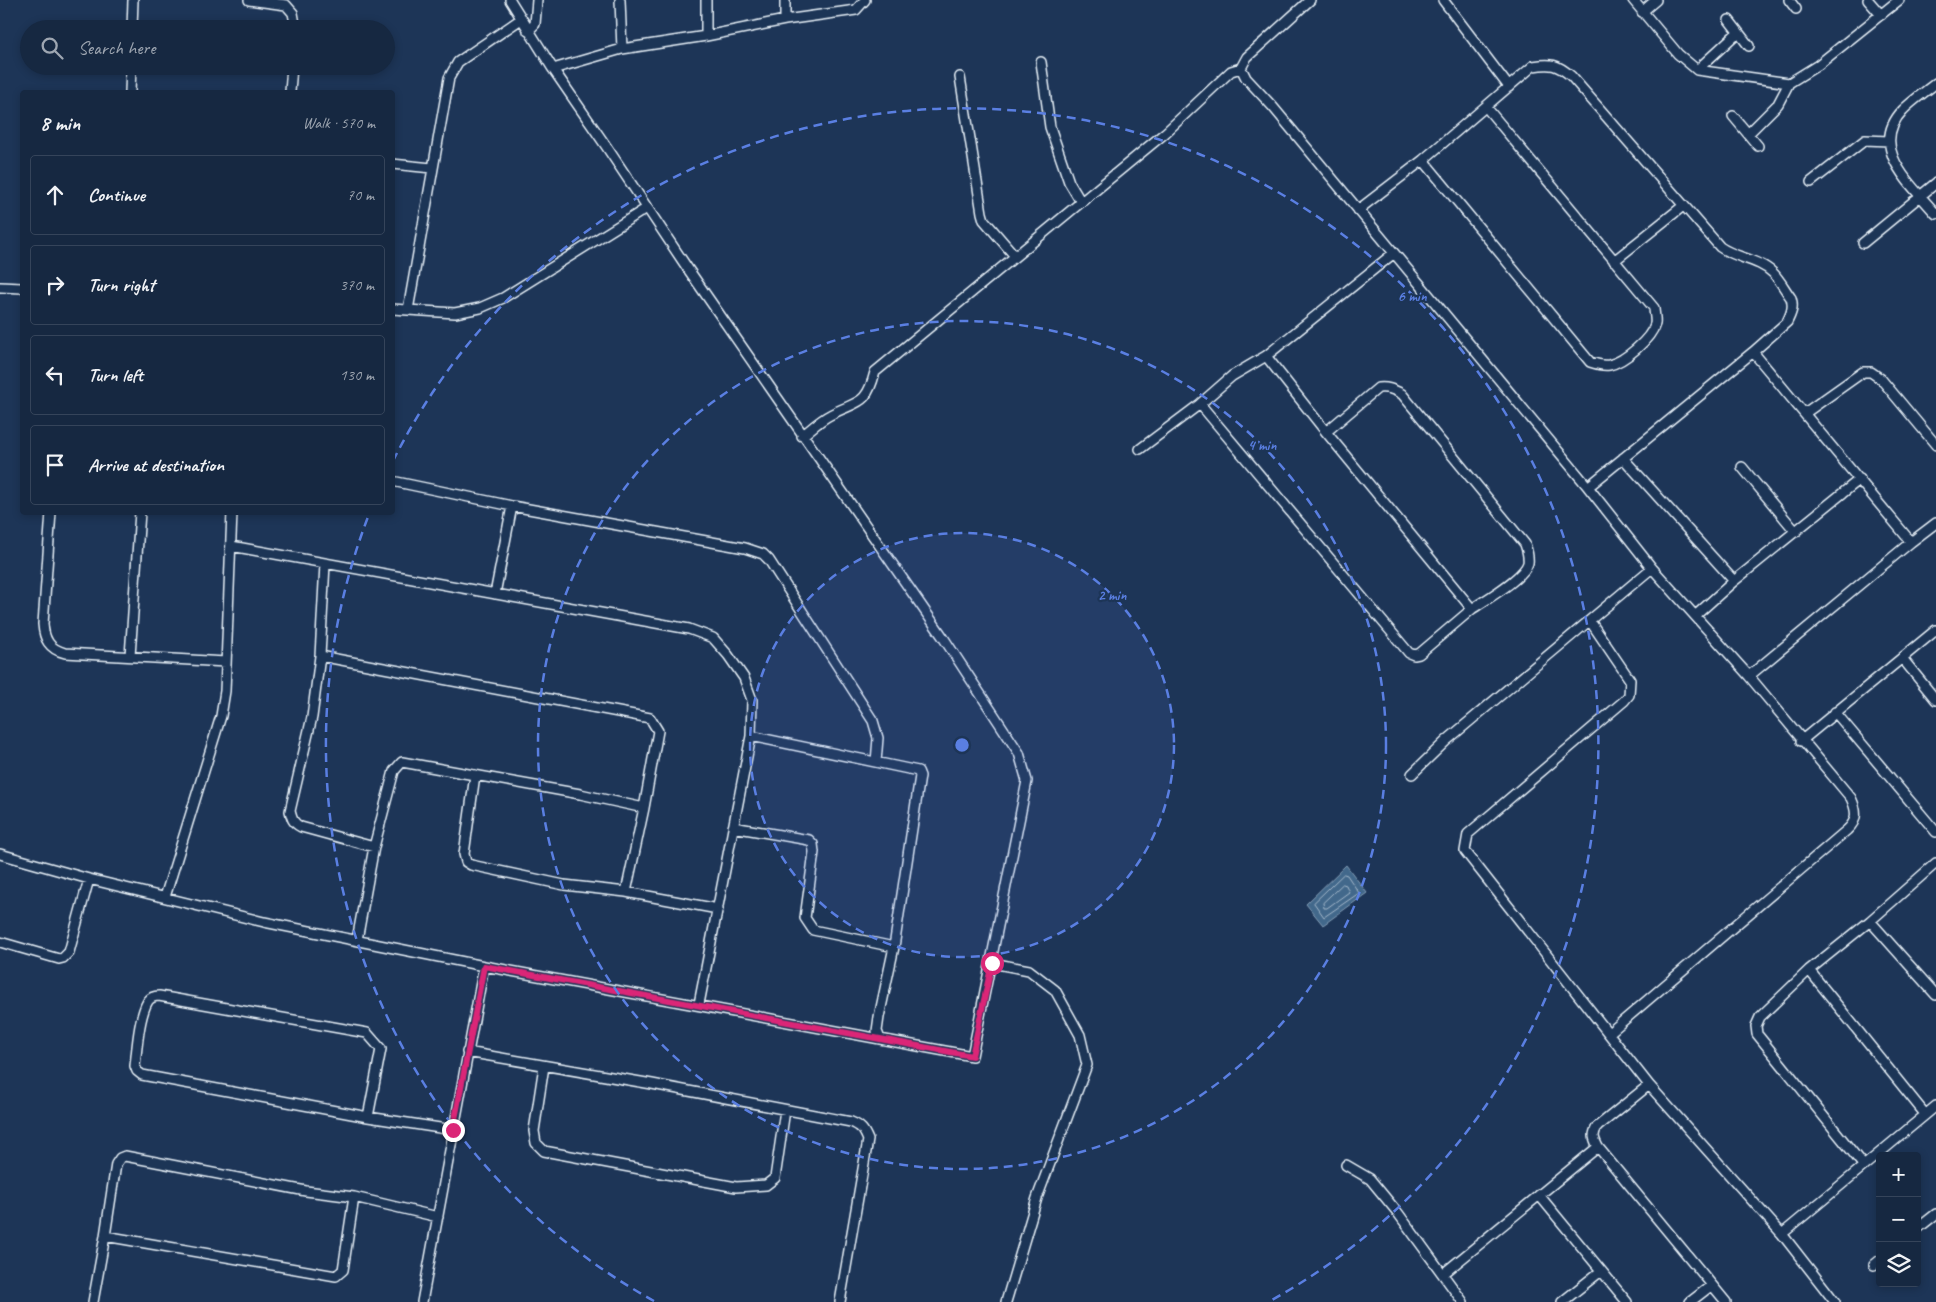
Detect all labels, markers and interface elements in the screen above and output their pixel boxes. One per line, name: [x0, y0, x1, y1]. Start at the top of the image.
search box: [20, 20, 395, 75]
icon: search: [38, 34, 66, 62]
text: Search here: [78, 36, 155, 60]
text: 8 min: [40, 110, 80, 136]
text: Walk · 570 m: [303, 113, 375, 133]
icon: ahead: [41, 181, 69, 209]
text: Continue: [88, 183, 145, 207]
text: 70 m: [347, 185, 374, 205]
icon: right: [41, 271, 69, 299]
text: Turn right: [88, 273, 155, 297]
text: 370 m: [340, 275, 374, 295]
text: 6 min: [1397, 287, 1428, 306]
icon: left: [41, 361, 69, 389]
text: Turn left: [88, 363, 143, 387]
text: 130 m: [340, 365, 374, 385]
text: 4 min: [1248, 436, 1277, 455]
icon: arrive: [41, 451, 69, 479]
text: Arrive at destination: [88, 453, 224, 477]
text: 2 min: [1098, 586, 1127, 605]
centre of rings: [953, 736, 971, 754]
route start: [981, 952, 1004, 975]
route end: [442, 1119, 465, 1142]
map controls: [1876, 1152, 1921, 1287]
button: +: [1876, 1152, 1921, 1197]
button: −: [1876, 1197, 1921, 1242]
button: layers: [1876, 1242, 1921, 1287]

